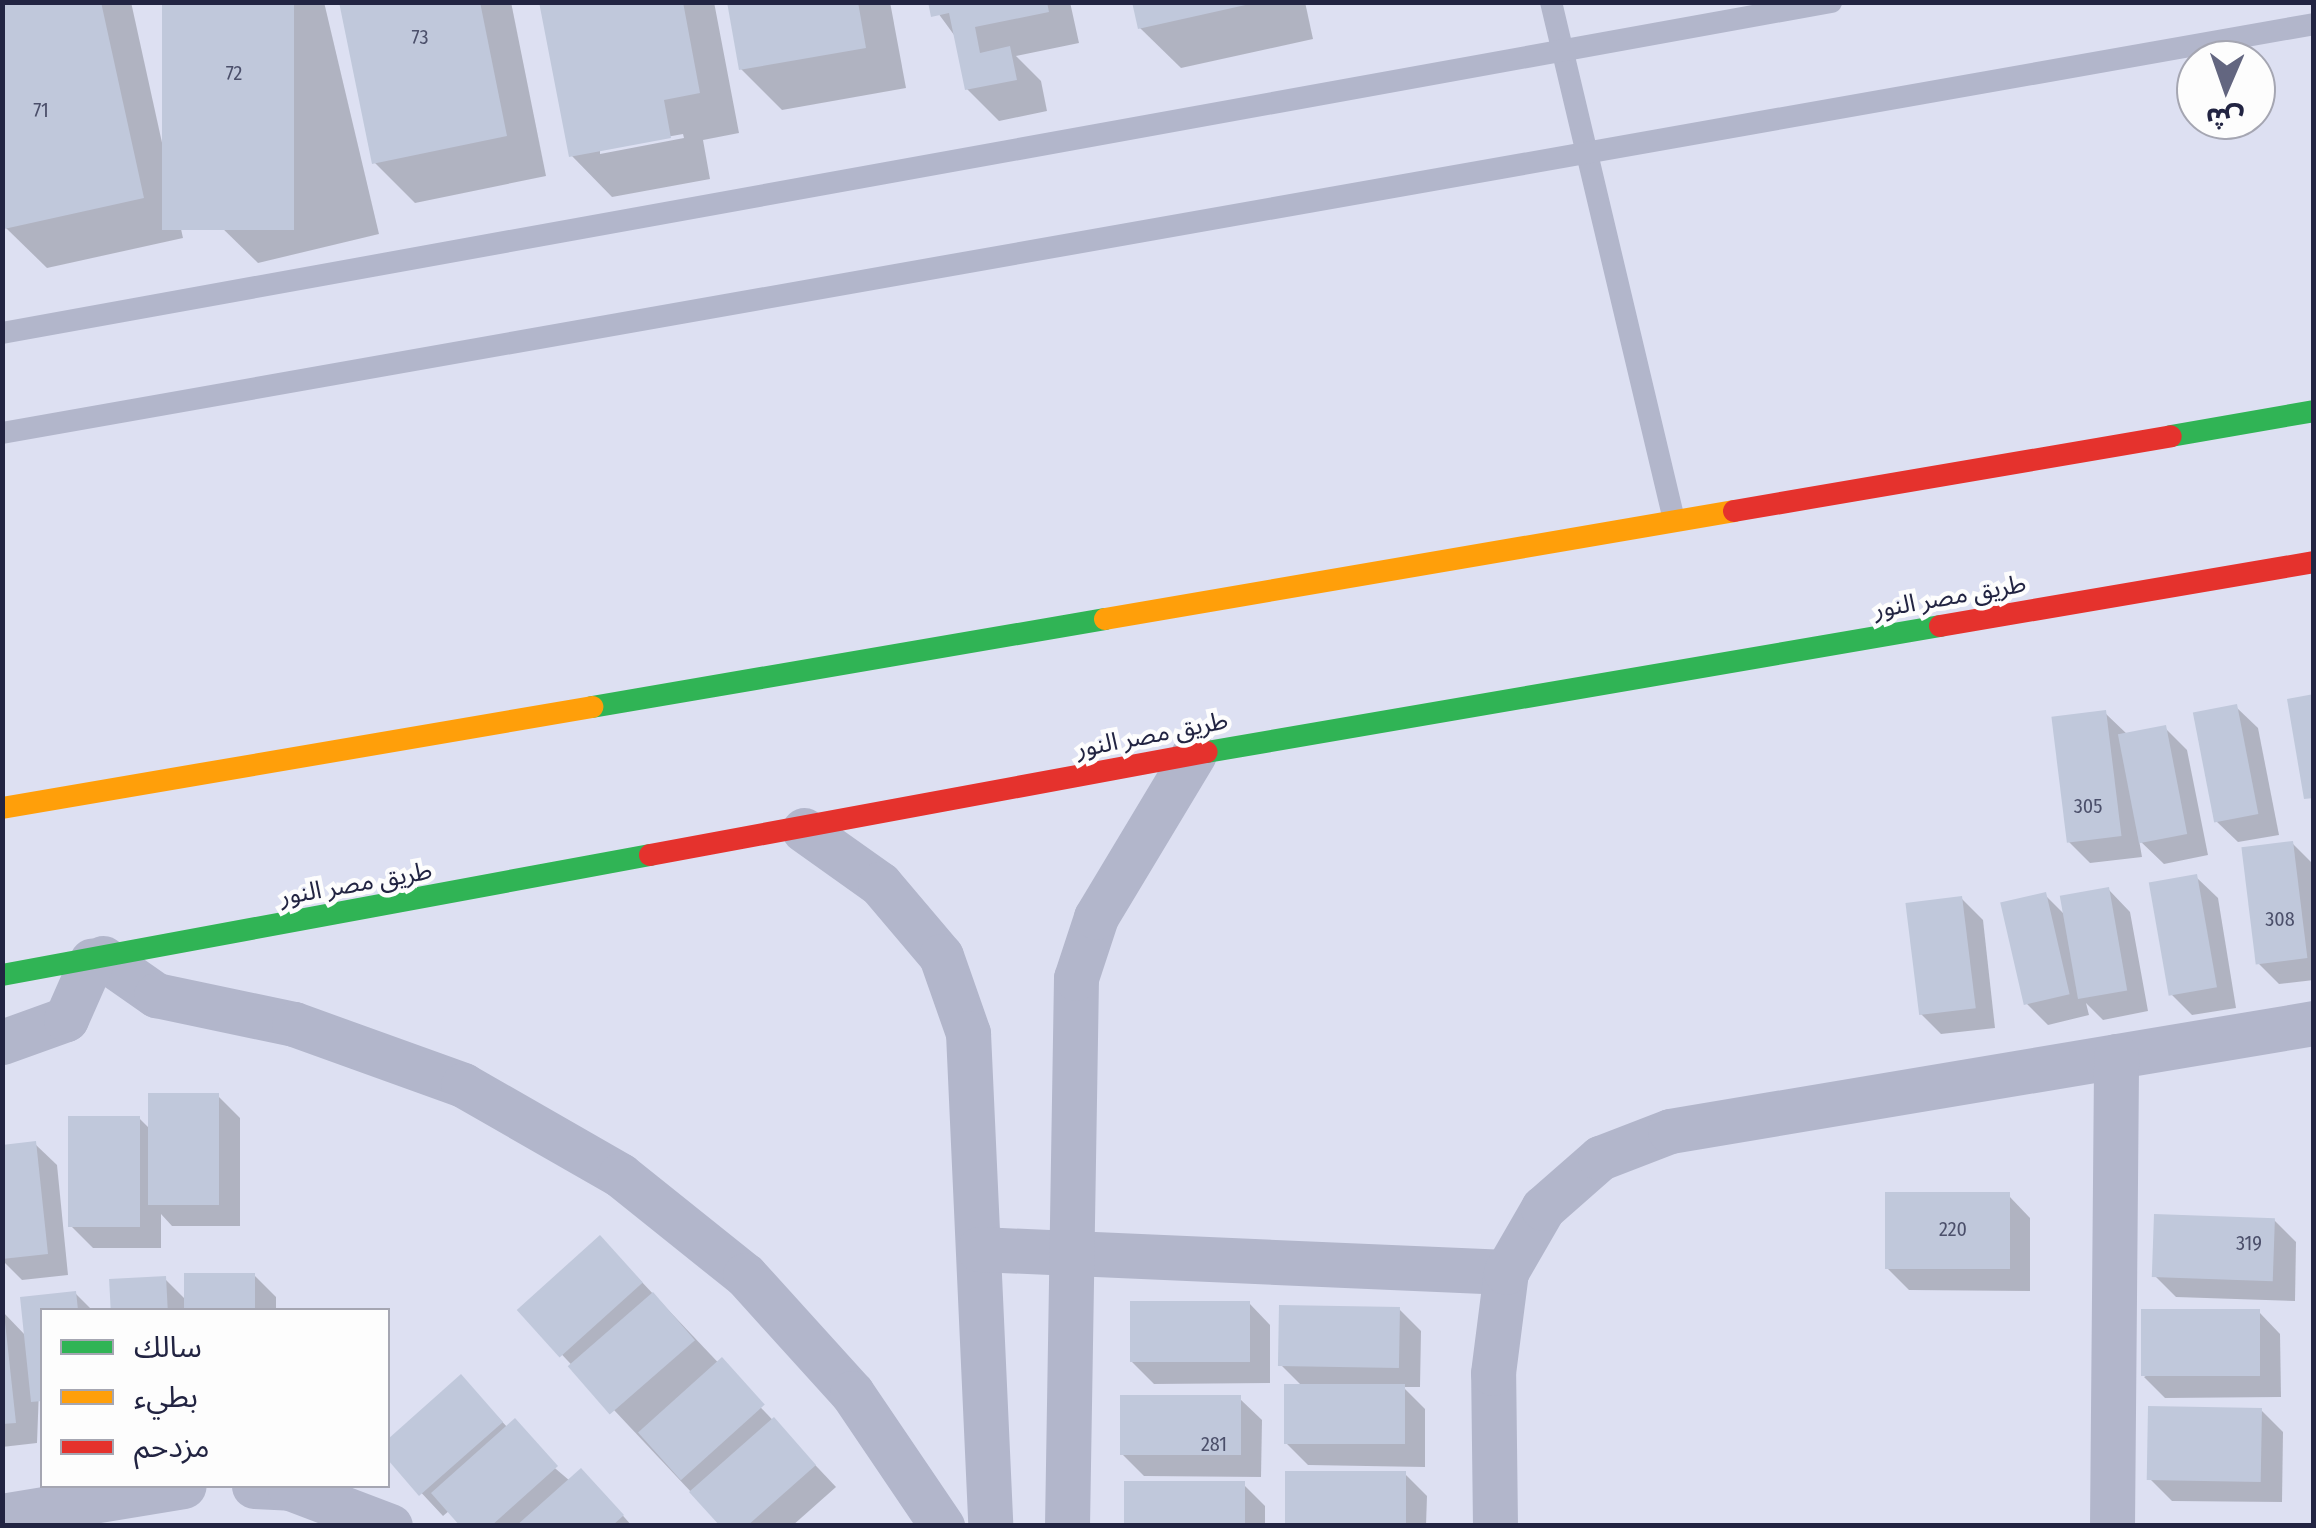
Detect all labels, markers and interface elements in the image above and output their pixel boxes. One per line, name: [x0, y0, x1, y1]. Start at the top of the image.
house number: 73: [412, 25, 428, 49]
north arrow: [2176, 40, 2276, 140]
house number: 72: [226, 61, 242, 85]
house number: 71: [33, 98, 49, 122]
text: ش: [2205, 101, 2245, 136]
street label: طريق مصر النور: [1871, 569, 2029, 625]
street label: طريق مصر النور: [1073, 706, 1231, 764]
house number: 305: [2074, 794, 2102, 818]
street label: طريق مصر النور: [277, 856, 435, 912]
house number: 308: [2265, 907, 2295, 931]
house number: 220: [1939, 1217, 1967, 1241]
house number: 319: [2236, 1231, 2262, 1255]
legend: [40, 1308, 390, 1488]
text: سالك: [134, 1329, 202, 1365]
text: بطيء: [134, 1379, 198, 1415]
text: مزدحم: [134, 1429, 210, 1465]
house number: 281: [1201, 1432, 1227, 1456]

